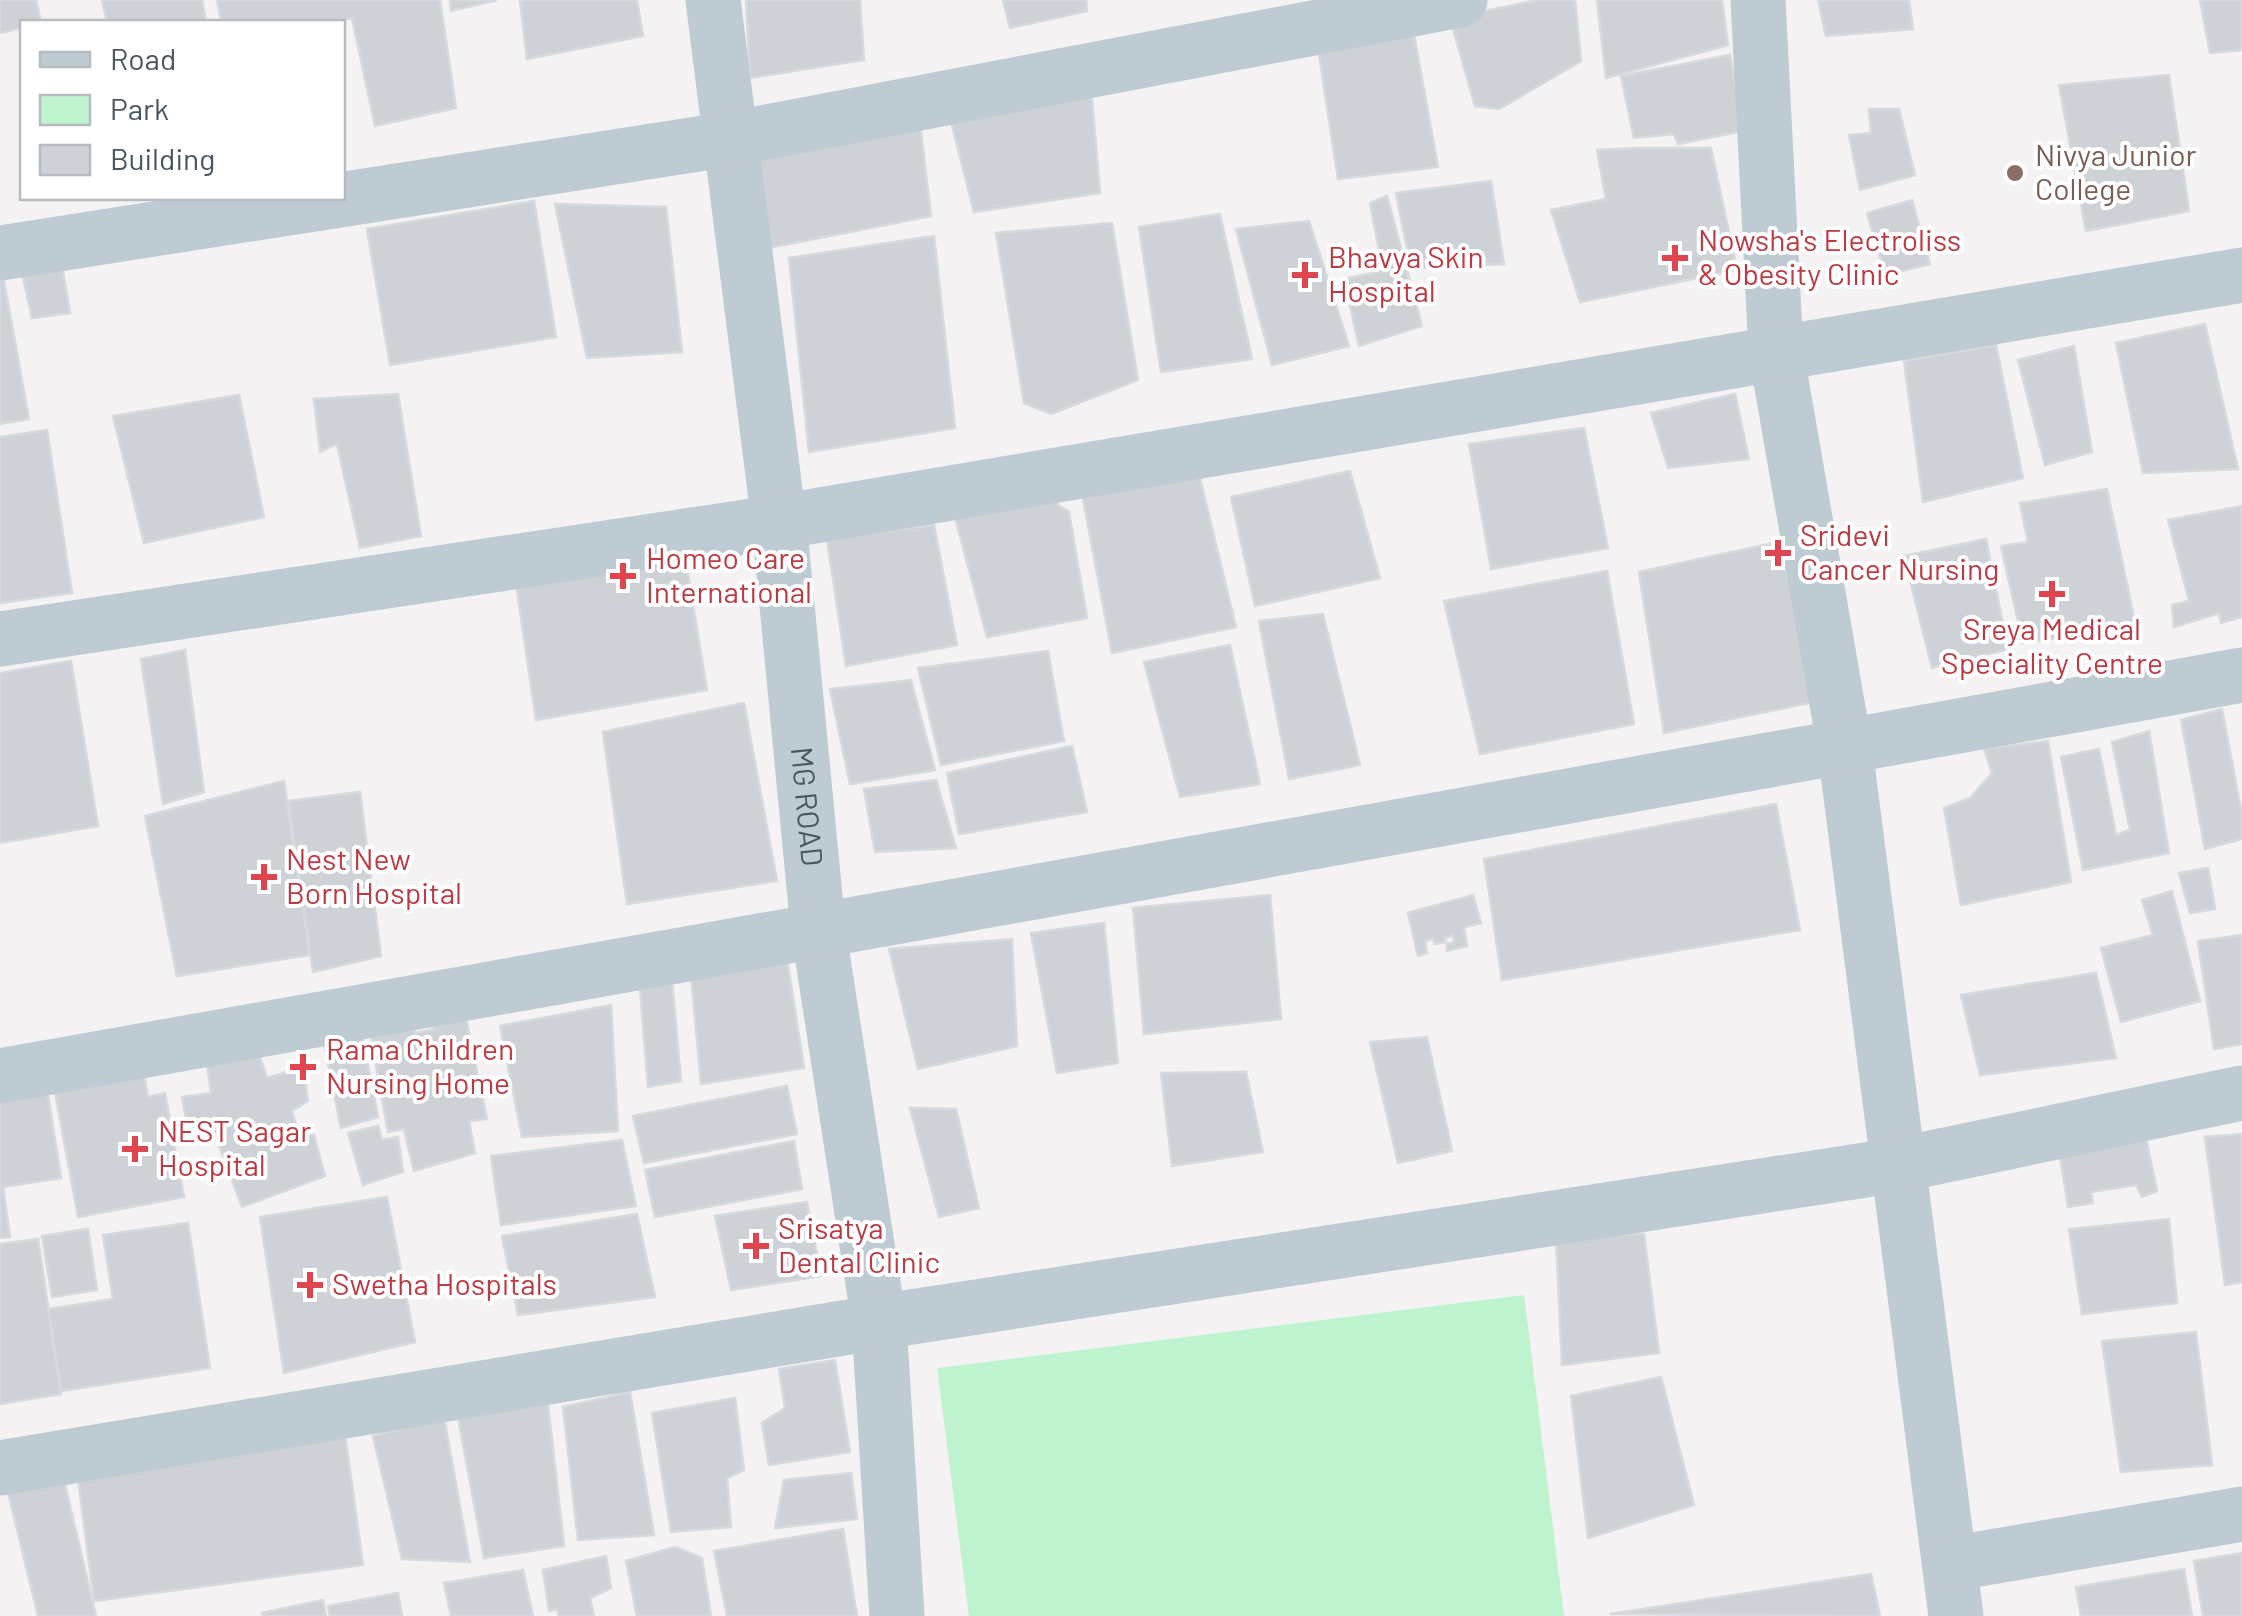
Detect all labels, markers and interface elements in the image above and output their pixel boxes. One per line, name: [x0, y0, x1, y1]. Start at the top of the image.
legend: [20, 20, 345, 200]
text: Road: [110, 40, 176, 76]
text: Park: [110, 90, 169, 126]
place label: Nivya Junior College: [2035, 136, 2197, 206]
text: Building: [110, 140, 215, 176]
marker: Nivya Junior College: [2004, 162, 2026, 184]
place label: Nowsha's Electroliss & Obesity Clinic: [1698, 221, 1961, 291]
place label: Bhavya Skin Hospital: [1328, 238, 1484, 308]
marker: Nowsha's Electroliss & Obesity Clinic: [1662, 245, 1688, 271]
marker: Bhavya Skin Hospital: [1292, 262, 1318, 288]
place label: Sridevi Cancer Nursing: [1800, 516, 1999, 586]
place label: Homeo Care International: [646, 539, 812, 609]
marker: Sridevi Cancer Nursing: [1765, 540, 1791, 566]
marker: Homeo Care International: [610, 563, 636, 589]
marker: Sreya Medical Speciality Centre: [2039, 581, 2065, 607]
place label: Sreya Medical Speciality Centre: [1941, 610, 2163, 680]
street label: MG ROAD: [785, 745, 832, 868]
place label: Nest New Born Hospital: [286, 840, 462, 910]
marker: Nest New Born Hospital: [251, 864, 277, 890]
place label: Rama Children Nursing Home: [326, 1030, 514, 1100]
marker: Rama Children Nursing Home: [290, 1054, 316, 1080]
place label: NEST Sagar Hospital: [158, 1112, 311, 1182]
marker: NEST Sagar Hospital: [122, 1136, 148, 1162]
place label: Srisatya Dental Clinic: [778, 1209, 940, 1279]
marker: Srisatya Dental Clinic: [743, 1233, 769, 1259]
place label: Swetha Hospitals: [332, 1265, 557, 1301]
marker: Swetha Hospitals: [297, 1272, 323, 1298]

